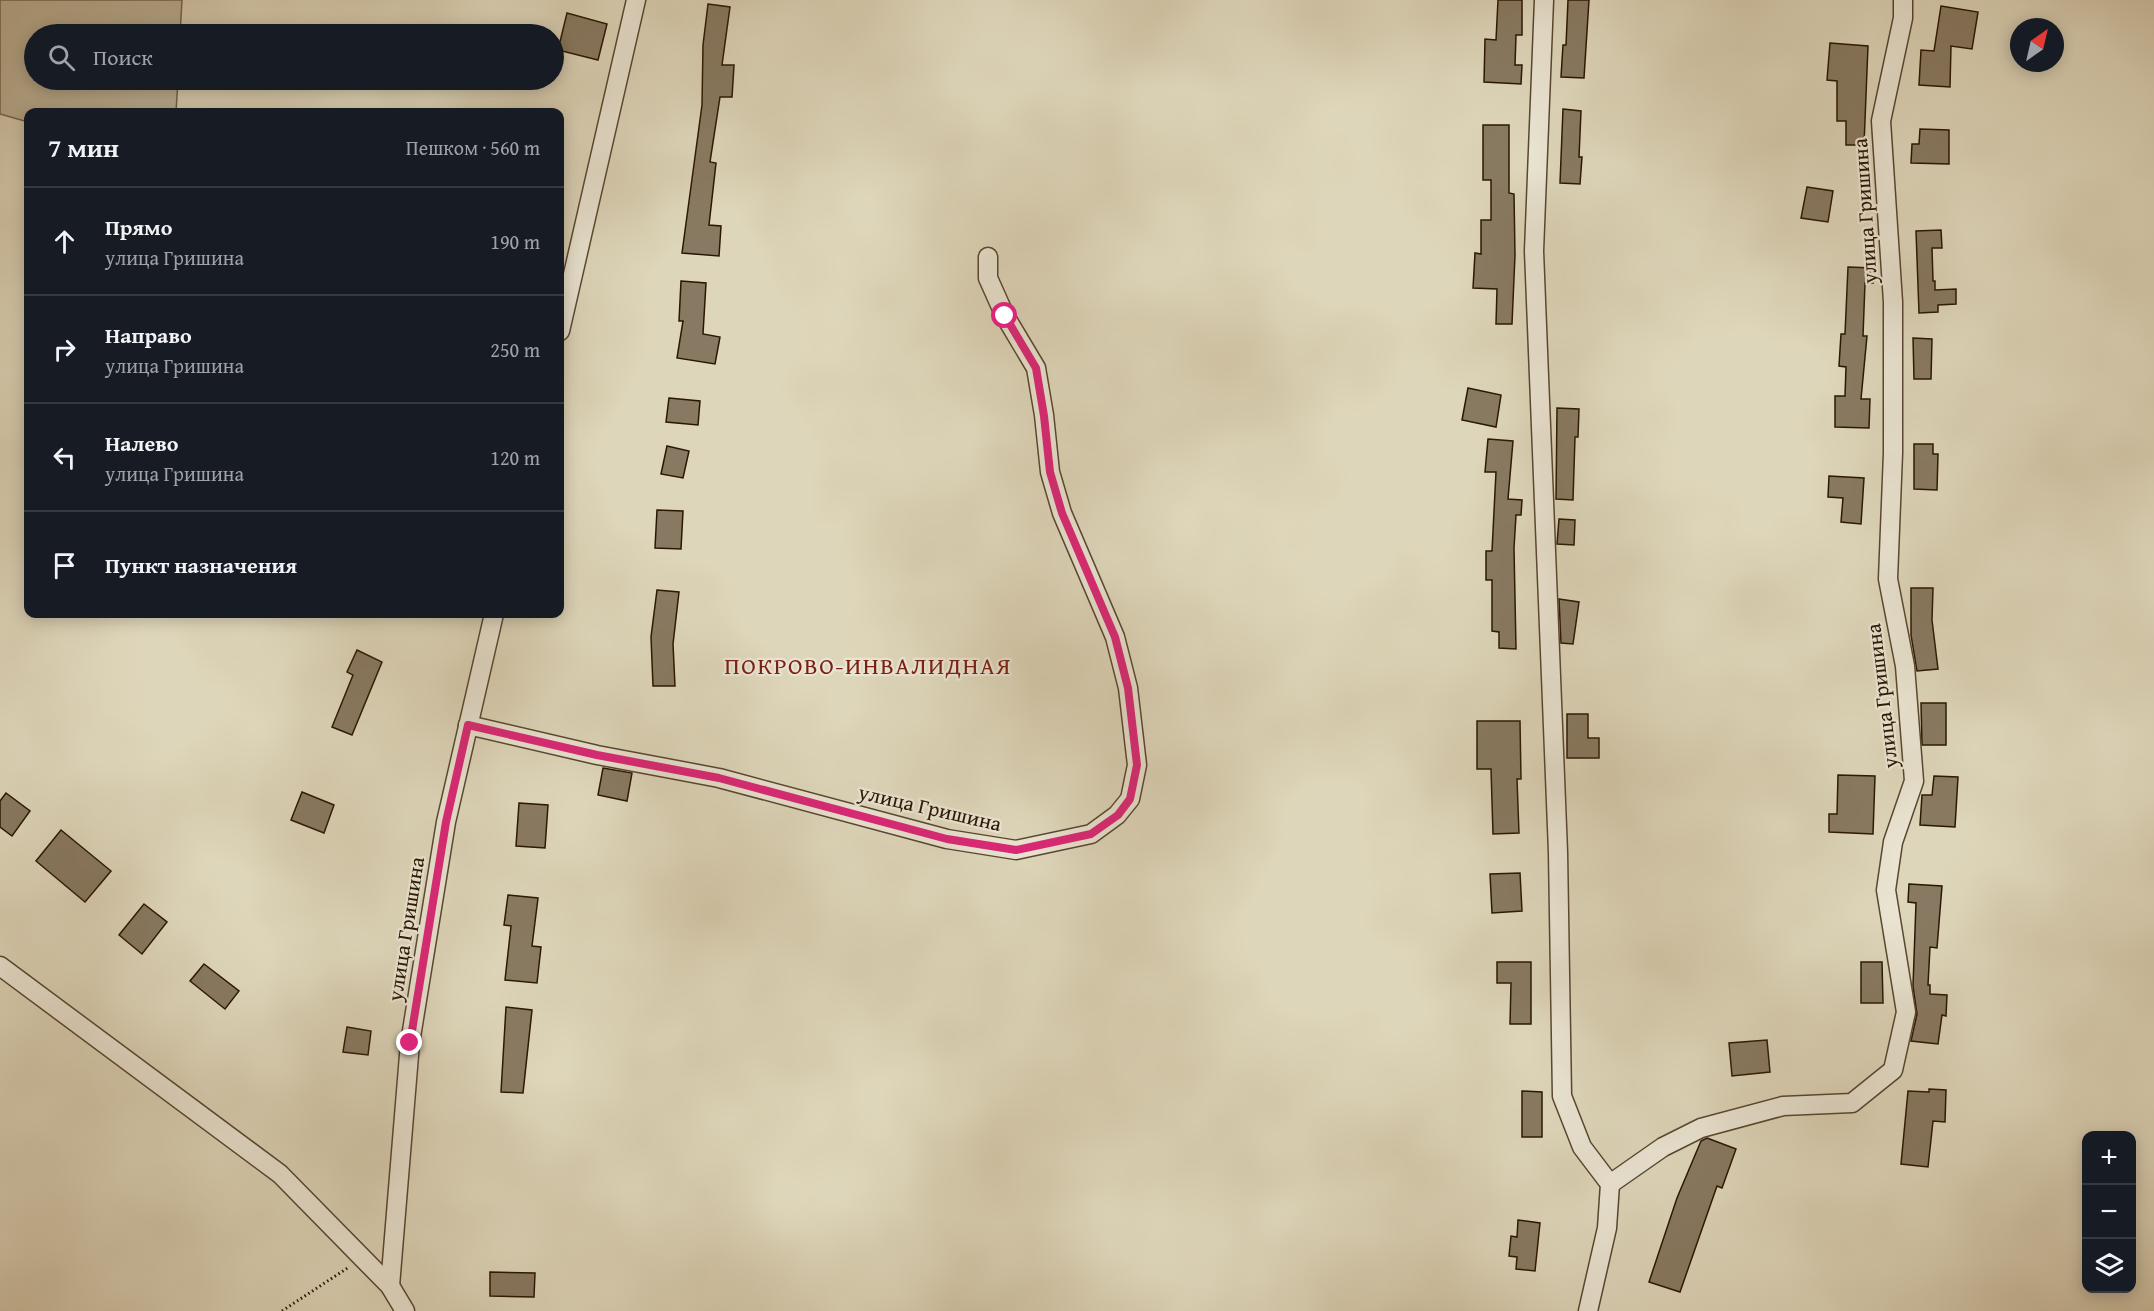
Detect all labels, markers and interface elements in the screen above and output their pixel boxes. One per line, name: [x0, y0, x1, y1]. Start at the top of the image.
north arrow: [2010, 18, 2064, 72]
search box: [24, 24, 564, 90]
icon: search: [45, 41, 78, 74]
text: Поиск: [93, 41, 153, 73]
text: 7 мин: [48, 128, 119, 167]
text: Пешком · 560 m: [406, 133, 540, 162]
street label: улица Гришина: [1844, 137, 1885, 286]
text: Прямо: [105, 211, 172, 243]
icon: ahead: [48, 225, 81, 258]
text: 190 m: [490, 227, 540, 256]
text: улица Гришина: [105, 243, 244, 272]
route start: [991, 302, 1017, 328]
text: Направо: [105, 319, 192, 351]
icon: right: [48, 333, 81, 366]
text: 250 m: [490, 335, 540, 364]
text: улица Гришина: [105, 351, 244, 380]
text: Налево: [105, 427, 178, 459]
icon: left: [48, 441, 81, 474]
text: 120 m: [490, 443, 540, 472]
text: улица Гришина: [105, 459, 244, 488]
icon: arrive: [48, 549, 81, 582]
text: Пункт назначения: [105, 549, 297, 581]
street label: улица Гришина: [1857, 622, 1906, 771]
district label: ПОКРОВО-ИНВАЛИДНАЯ: [724, 648, 1012, 683]
street label: улица Гришина: [855, 776, 1005, 839]
street label: улица Гришина: [379, 854, 432, 1004]
route end: [396, 1029, 422, 1055]
map controls: [2082, 1131, 2136, 1293]
button: +: [2082, 1131, 2136, 1185]
button: −: [2082, 1185, 2136, 1239]
button: layers: [2082, 1239, 2136, 1293]

